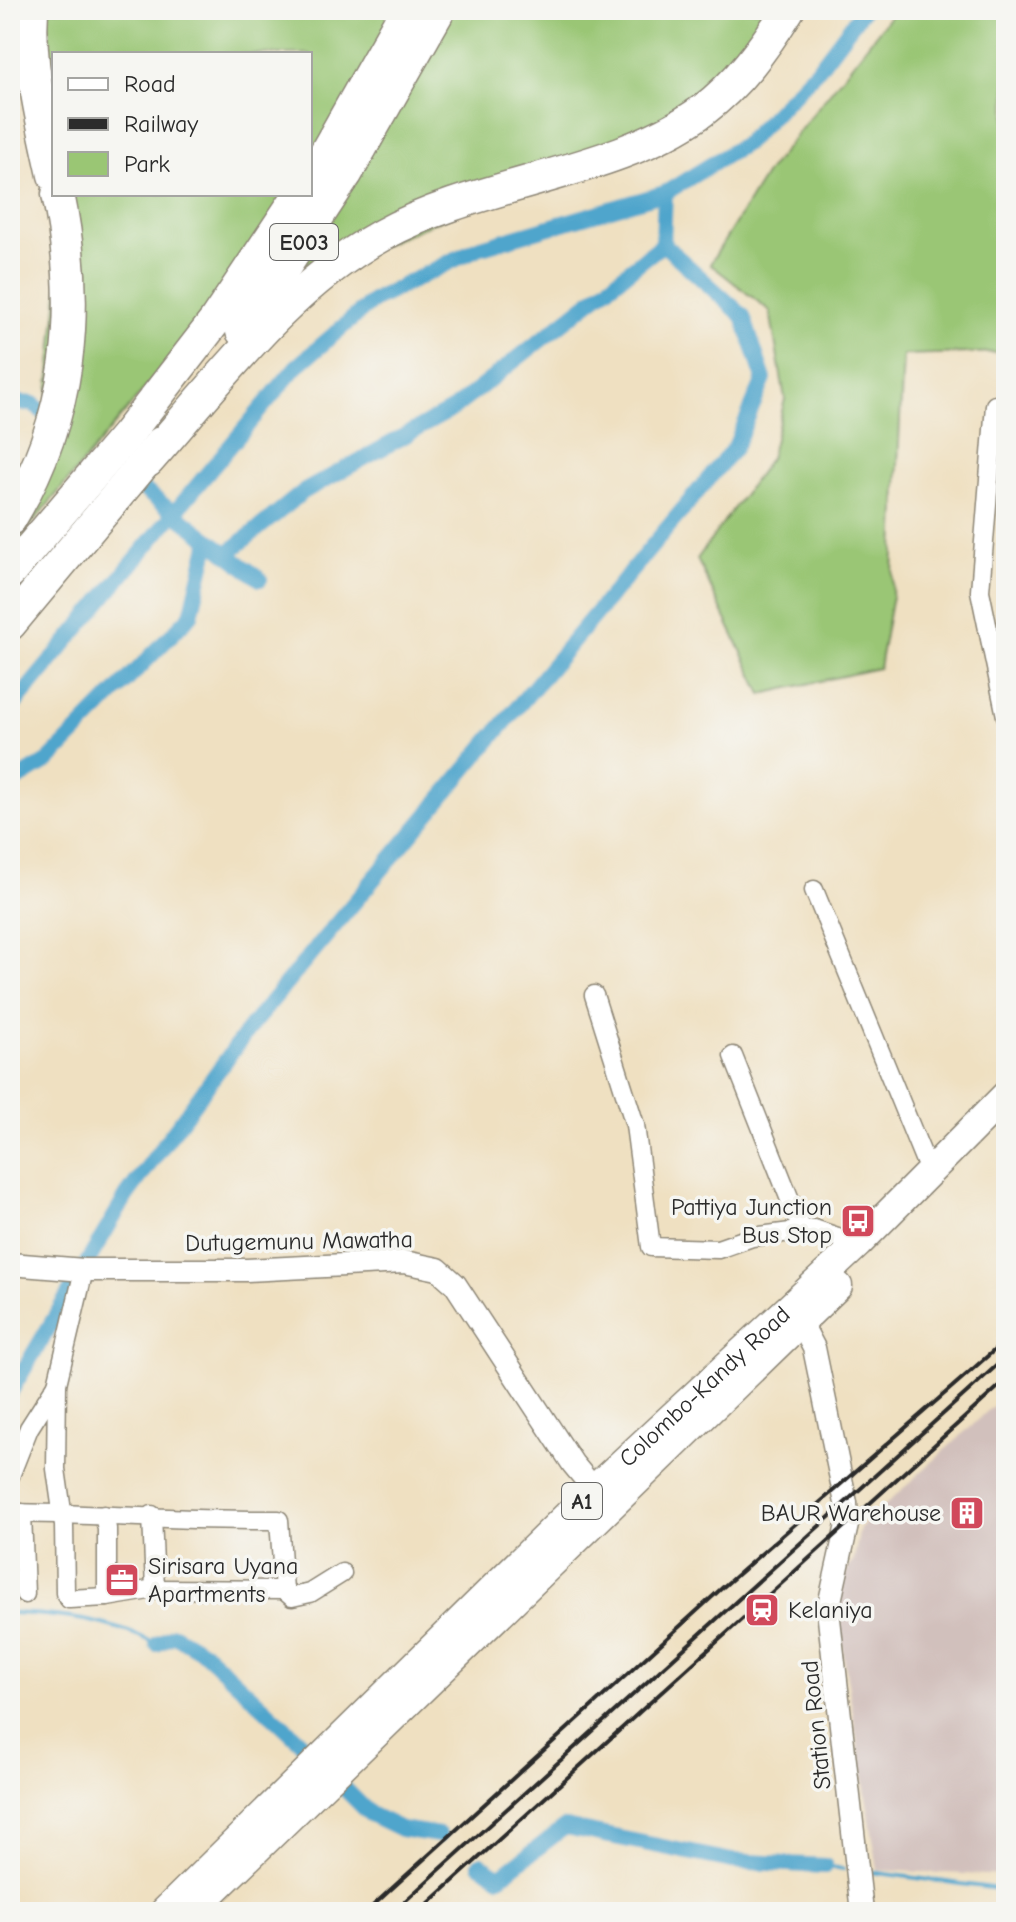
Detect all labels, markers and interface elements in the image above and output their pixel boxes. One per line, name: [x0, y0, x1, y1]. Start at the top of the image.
legend: [52, 52, 312, 196]
text: Road: [124, 70, 176, 98]
text: Railway: [124, 110, 198, 138]
text: Park: [124, 150, 170, 178]
road number: E003: [270, 224, 338, 260]
place label: Pattiya Junction Bus Stop: [671, 1193, 832, 1249]
bus stop icon: Pattiya Junction Bus Stop: [839, 1202, 877, 1240]
street label: Dutugemunu Mawatha: [185, 1225, 413, 1257]
street label: Colombo-Kandy Road: [613, 1300, 796, 1473]
road number: A1: [562, 1483, 602, 1519]
building icon: BAUR Warehouse: [948, 1494, 986, 1532]
place label: BAUR Warehouse: [761, 1499, 941, 1527]
place label: Sirisara Uyana Apartments: [148, 1552, 298, 1608]
office icon: Sirisara Uyana Apartments: [103, 1561, 141, 1599]
station icon: Kelaniya: [743, 1591, 781, 1629]
place label: Kelaniya: [788, 1596, 873, 1624]
street label: Station Road: [795, 1659, 837, 1791]

